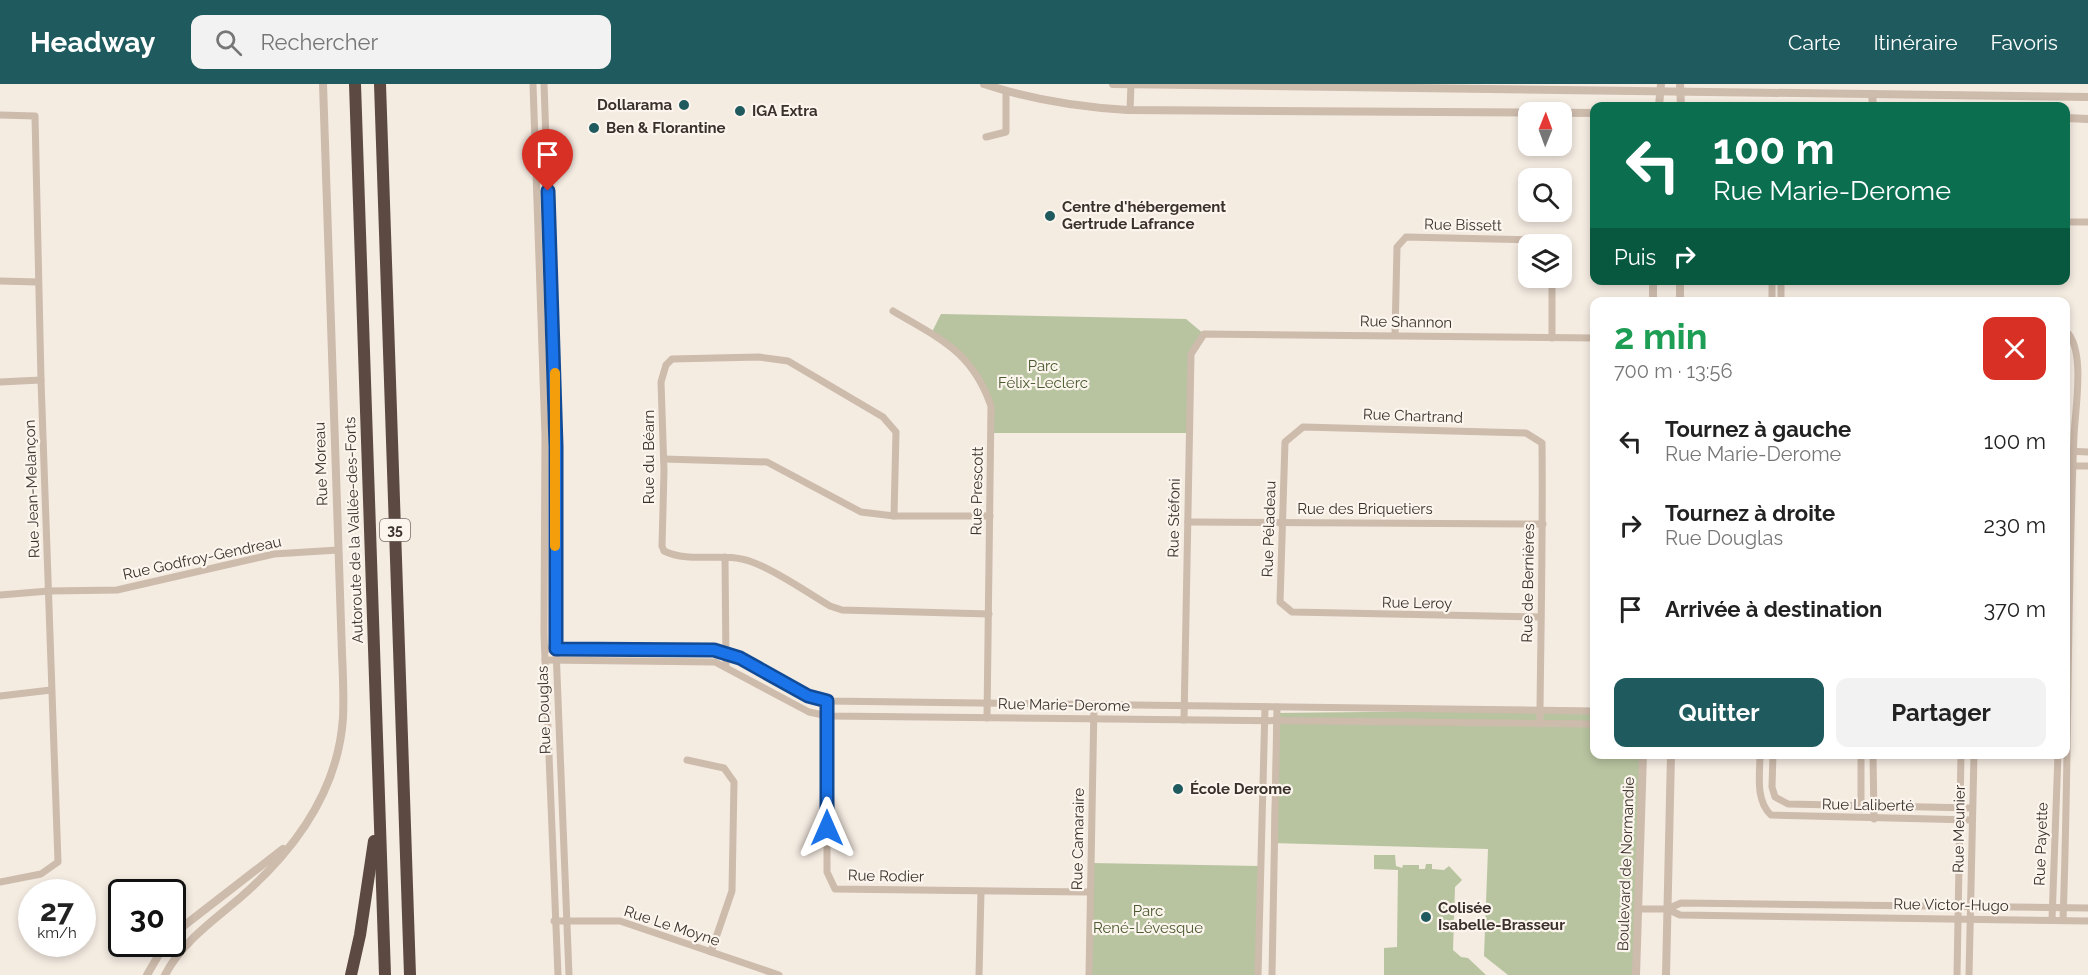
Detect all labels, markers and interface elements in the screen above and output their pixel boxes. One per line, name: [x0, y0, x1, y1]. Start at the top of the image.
search box: [191, 15, 611, 69]
text: Headway: [30, 26, 155, 59]
icon: search: [212, 26, 245, 59]
text: Rechercher: [260, 29, 378, 55]
text: Carte: [1788, 30, 1840, 55]
text: Itinéraire: [1873, 30, 1957, 55]
text: Favoris: [1990, 30, 2058, 55]
place label: Dollarama: [597, 96, 672, 114]
marker: Dollarama: [677, 98, 691, 112]
place label: IGA Extra: [752, 102, 818, 120]
north arrow: [1518, 102, 1572, 156]
map controls: [1518, 102, 1572, 288]
marker: IGA Extra: [733, 104, 747, 118]
place label: Ben & Florantine: [606, 119, 726, 137]
marker: Ben & Florantine: [587, 121, 601, 135]
text: 100 m: [1713, 125, 1835, 174]
icon: left: [1614, 126, 1692, 204]
pin: [522, 129, 573, 191]
icon: arrive: [531, 138, 564, 171]
button: search: [1518, 168, 1572, 222]
text: Rue Marie-Derome: [1713, 175, 1951, 206]
place label: Centre d'hébergement Gertrude Lafrance: [1062, 198, 1226, 233]
marker: Centre d'hébergement Gertrude Lafrance: [1043, 209, 1057, 223]
street label: Rue Bissett: [1424, 215, 1502, 235]
button: layers: [1518, 234, 1572, 288]
icon: right: [1668, 240, 1701, 273]
text: Puis: [1614, 244, 1656, 270]
street label: Rue Shannon: [1360, 312, 1452, 332]
text: 2 min: [1614, 315, 1707, 357]
button: close: [1983, 317, 2046, 380]
park label: Parc Félix-Leclerc: [998, 357, 1088, 392]
text: 700 m · 13:56: [1614, 359, 1733, 383]
street label: Rue Chartrand: [1363, 405, 1463, 427]
street label: Rue du Béarn: [640, 410, 658, 504]
street label: Autoroute de la Vallée-des-Forts: [341, 416, 367, 644]
text: Tournez à gauche: [1665, 416, 1851, 442]
street label: Rue Jean-Melançon: [21, 419, 43, 559]
street label: Rue Moreau: [311, 422, 331, 506]
icon: left: [1614, 425, 1647, 458]
text: 100 m: [1984, 428, 2046, 454]
text: Rue Marie-Derome: [1665, 442, 1841, 466]
street label: Rue Prescott: [967, 447, 987, 535]
street label: Rue Stéfoni: [1164, 478, 1184, 558]
street label: Rue Péladeau: [1258, 480, 1280, 578]
street label: Rue des Briquetiers: [1297, 500, 1433, 518]
text: Tournez à droite: [1665, 500, 1835, 526]
icon: right: [1614, 509, 1647, 542]
text: 230 m: [1983, 512, 2046, 538]
road number: 35: [380, 519, 410, 541]
street label: Rue de Bernières: [1518, 523, 1538, 643]
text: Rue Douglas: [1665, 526, 1783, 550]
street label: Rue Godfroy-Gendreau: [121, 532, 283, 584]
street label: Rue Leroy: [1382, 593, 1452, 613]
icon: arrive: [1614, 593, 1647, 626]
text: Arrivée à destination: [1665, 596, 1882, 622]
text: 370 m: [1983, 596, 2046, 622]
street label: Rue Douglas: [533, 665, 555, 755]
button: Quitter: [1614, 678, 1824, 747]
button: Partager: [1836, 678, 2046, 747]
street label: Rue Marie-Derome: [998, 695, 1130, 715]
street label: Boulevard de Normandie: [1614, 776, 1638, 951]
place label: École Derome: [1190, 780, 1291, 798]
marker: École Derome: [1171, 782, 1185, 796]
street label: Rue Meunier: [1949, 784, 1969, 873]
street label: Rue Camaraire: [1068, 788, 1088, 890]
street label: Rue Laliberté: [1822, 795, 1915, 815]
position arrow: [795, 796, 859, 860]
street label: Rue Payette: [2031, 802, 2051, 886]
street label: Rue Rodier: [848, 866, 925, 886]
speed limit sign: 30: [108, 879, 186, 957]
text: 27: [40, 893, 74, 928]
street label: Rue Victor-Hugo: [1893, 895, 2009, 915]
place label: Colisée Isabelle-Brasseur: [1438, 899, 1565, 934]
street label: Rue Le Moyne: [622, 902, 722, 950]
park label: Parc René-Lévesque: [1093, 902, 1203, 937]
marker: Colisée Isabelle-Brasseur: [1419, 910, 1433, 924]
text: km/h: [37, 924, 77, 942]

